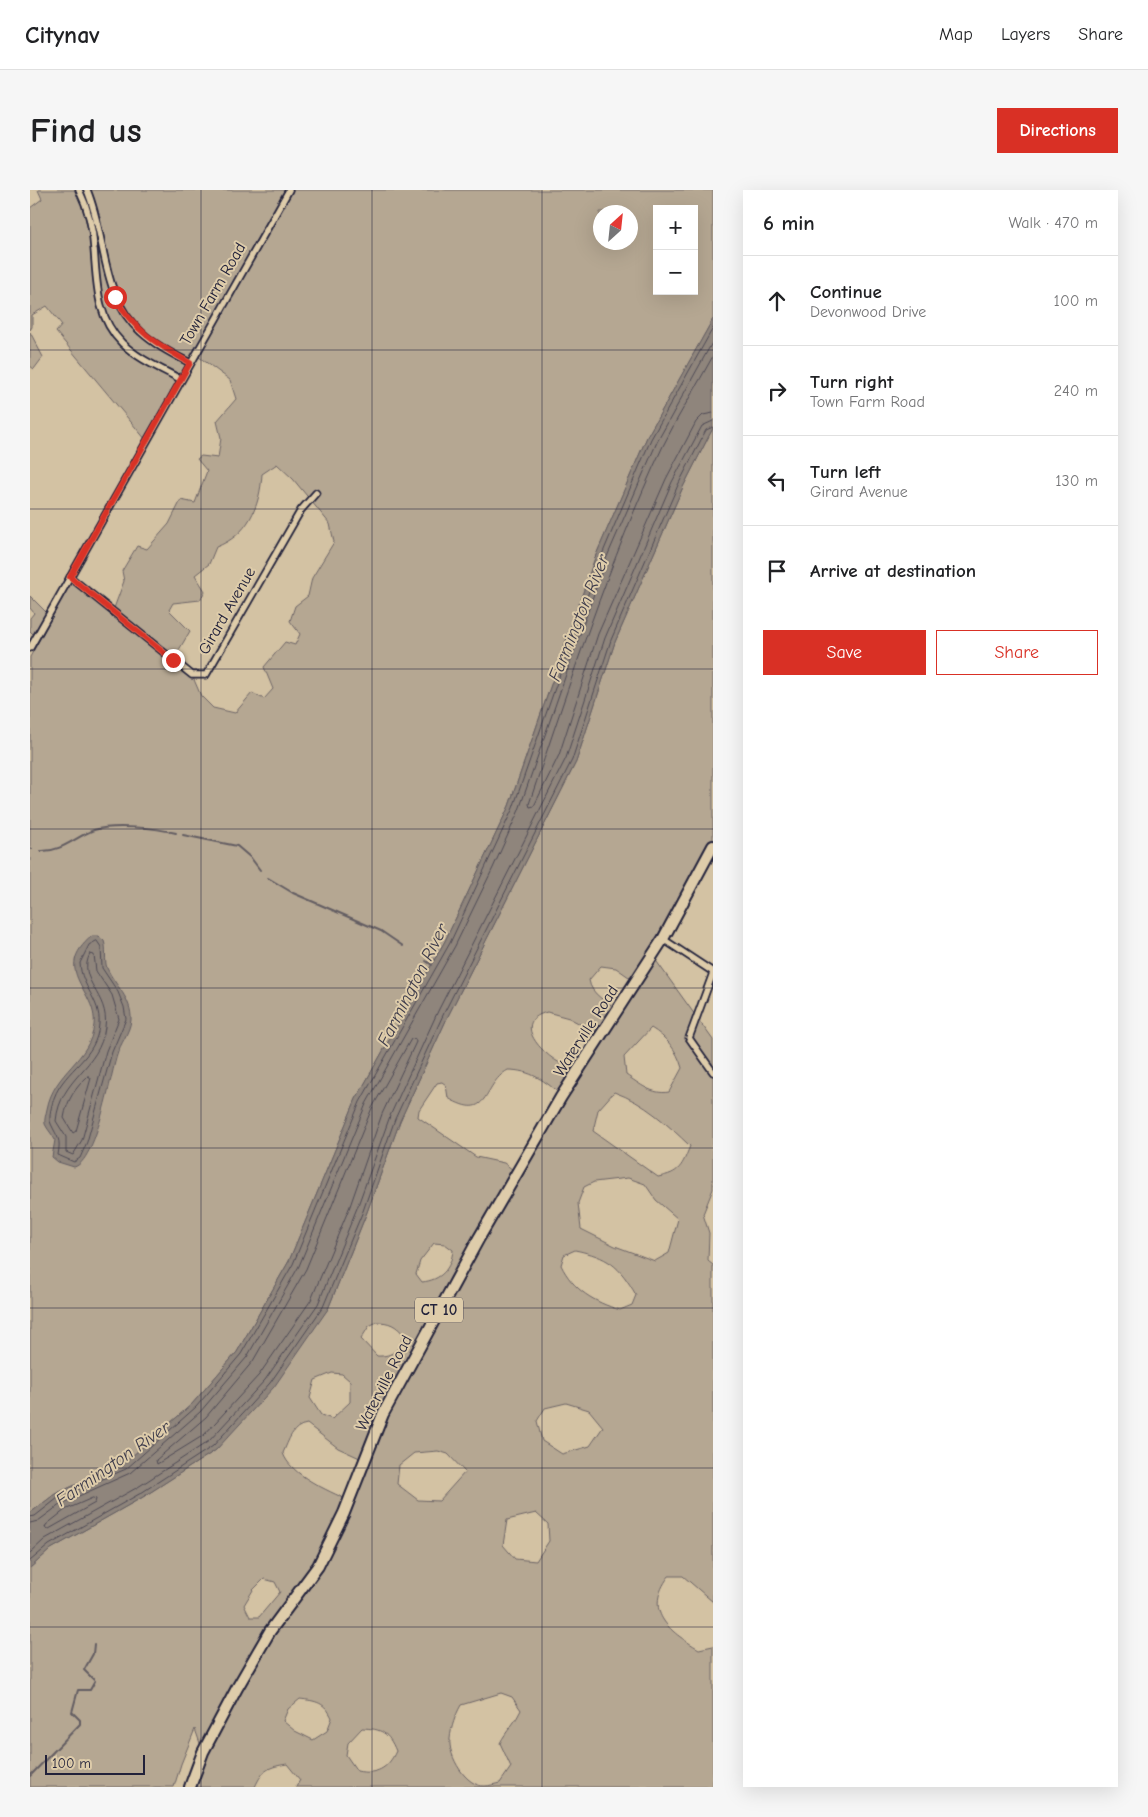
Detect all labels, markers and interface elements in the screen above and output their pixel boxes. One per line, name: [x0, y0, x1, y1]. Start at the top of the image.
text: Citynav: [25, 21, 100, 49]
text: Map: [939, 24, 973, 45]
text: Layers: [1001, 24, 1050, 45]
text: Share: [1078, 24, 1123, 45]
button: Directions: [997, 108, 1118, 153]
text: Find us: [30, 110, 142, 151]
north arrow: [593, 205, 638, 250]
map controls: [653, 205, 698, 295]
button: +: [653, 205, 698, 250]
text: 6 min: [763, 211, 815, 235]
text: Walk · 470 m: [1009, 214, 1098, 232]
street label: Town Farm Road: [176, 240, 250, 348]
button: −: [653, 250, 698, 295]
text: Continue: [810, 281, 882, 303]
route start: [104, 286, 127, 309]
icon: ahead: [763, 287, 791, 315]
text: 100 m: [1054, 292, 1098, 310]
text: Devonwood Drive: [810, 303, 926, 321]
text: Turn right: [810, 371, 894, 393]
icon: right: [763, 377, 791, 405]
text: 240 m: [1054, 382, 1098, 400]
text: Town Farm Road: [810, 393, 925, 411]
text: Turn left: [810, 461, 881, 483]
icon: left: [763, 467, 791, 495]
text: 130 m: [1055, 472, 1098, 490]
text: Girard Avenue: [810, 483, 908, 501]
water label: Farmington River: [544, 551, 614, 684]
icon: arrive: [763, 557, 791, 585]
text: Arrive at destination: [810, 560, 976, 582]
street label: Girard Avenue: [195, 564, 259, 658]
button: Save: [763, 630, 926, 675]
button: Share: [936, 630, 1098, 675]
route end: [162, 649, 185, 672]
water label: Farmington River: [373, 920, 453, 1050]
street label: Waterville Road: [550, 982, 622, 1080]
road number: CT 10: [415, 1298, 463, 1322]
street label: Waterville Road: [352, 1332, 416, 1434]
water label: Farmington River: [52, 1416, 175, 1511]
scale bar: [45, 1752, 145, 1775]
text: 100 m: [52, 1755, 91, 1772]

